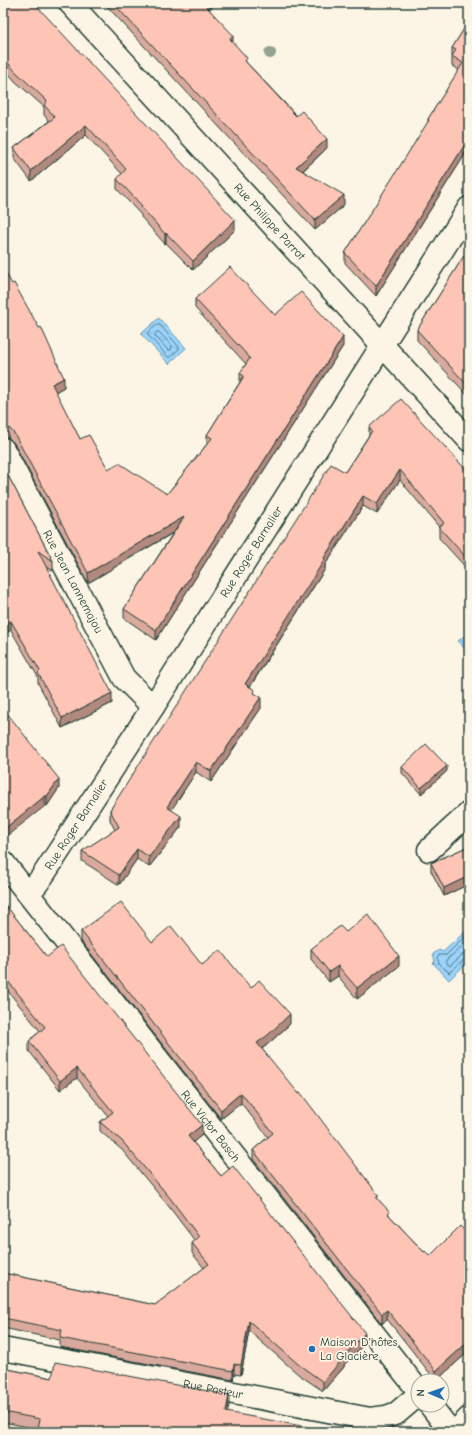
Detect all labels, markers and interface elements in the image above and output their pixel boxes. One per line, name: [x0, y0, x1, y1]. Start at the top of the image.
street label: Rue Philippe Parrot: [231, 180, 308, 263]
street label: Rue Roger Barnalier: [217, 503, 285, 600]
street label: Rue Jean Lannemajou: [40, 528, 106, 635]
street label: Rue Roger Barnalier: [42, 776, 111, 872]
street label: Rue Victor Basch: [178, 1087, 243, 1165]
place label: Maison D'hôtes La Glacière: [320, 1335, 398, 1363]
marker: Maison D'hôtes La Glacière: [307, 1344, 317, 1354]
north arrow: [410, 1373, 450, 1413]
street label: Rue Pasteur: [182, 1377, 245, 1402]
text: N: [414, 1389, 427, 1396]

